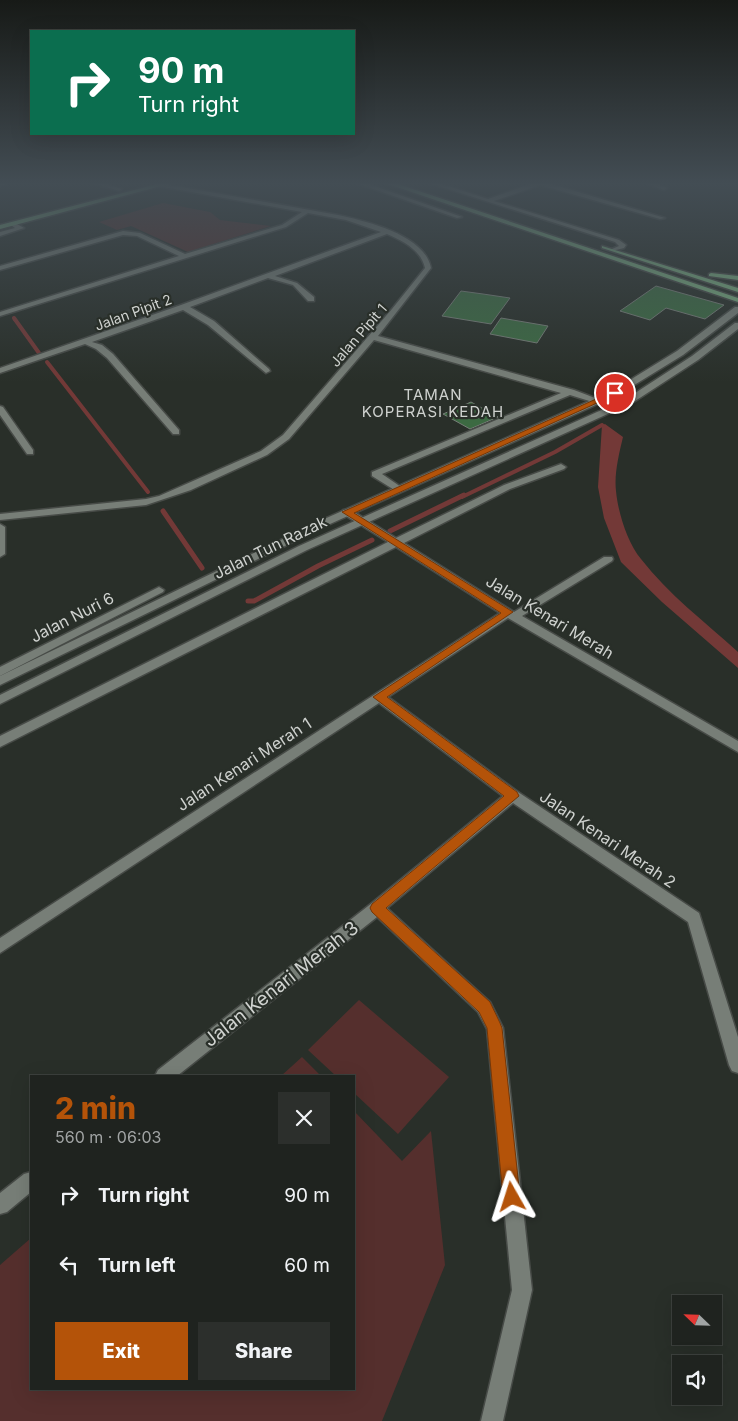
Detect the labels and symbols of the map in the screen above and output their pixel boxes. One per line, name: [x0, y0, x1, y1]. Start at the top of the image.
street label: Jalan Pipit 2: [92, 290, 174, 334]
street label: Jalan Pipit 1: [326, 300, 390, 370]
pin: [594, 372, 636, 414]
district label: TAMAN KOPERASI KEDAH: [362, 385, 504, 421]
street label: Jalan Tun Razak: [210, 511, 330, 583]
street label: Jalan Kenari Merah: [482, 571, 618, 663]
street label: Jalan Nuri 6: [27, 587, 117, 647]
street label: Jalan Kenari Merah 1: [173, 713, 315, 815]
street label: Jalan Kenari Merah 2: [536, 786, 680, 892]
street label: Jalan Kenari Merah 3: [199, 916, 363, 1052]
position arrow: [485, 1170, 537, 1222]
north arrow: [672, 1295, 722, 1345]

